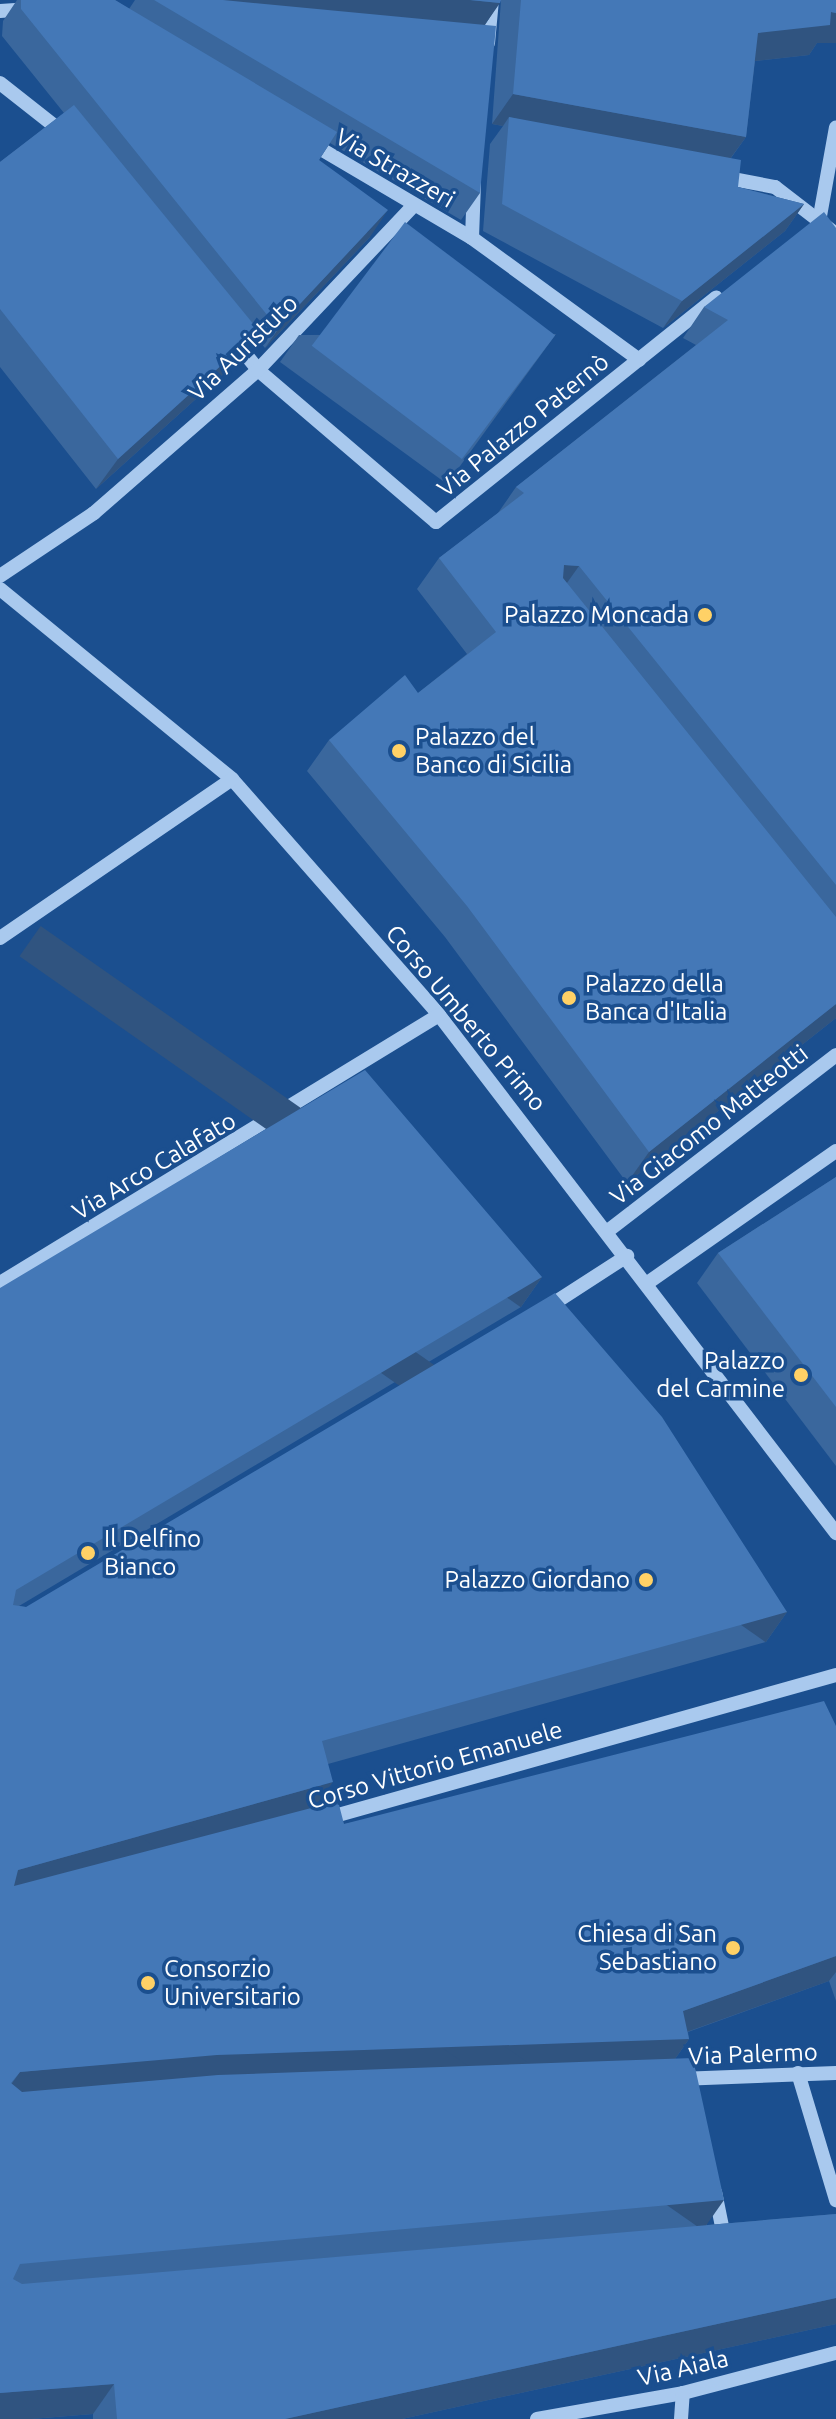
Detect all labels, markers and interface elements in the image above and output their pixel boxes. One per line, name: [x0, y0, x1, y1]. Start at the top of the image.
street label: Via Strazzeri: [330, 122, 460, 214]
street label: Via Auristuto: [182, 289, 304, 407]
street label: Via Palazzo Paternò: [432, 347, 614, 503]
place label: Palazzo Moncada: [504, 601, 689, 629]
marker: Palazzo Moncada: [696, 606, 714, 624]
place label: Palazzo del Banco di Sicilia: [415, 723, 572, 779]
marker: Palazzo del Banco di Sicilia: [390, 742, 408, 760]
street label: Corso Umberto Primo: [380, 919, 552, 1117]
place label: Palazzo della Banca d'Italia: [585, 970, 727, 1026]
marker: Palazzo della Banca d'Italia: [560, 989, 578, 1007]
street label: Via Giacomo Matteotti: [604, 1039, 814, 1211]
street label: Via Arco Calafato: [67, 1106, 241, 1226]
place label: Palazzo del Carmine: [656, 1347, 785, 1403]
marker: Palazzo del Carmine: [792, 1366, 810, 1384]
place label: Il Delfino Bianco: [104, 1525, 201, 1581]
marker: Il Delfino Bianco: [79, 1544, 97, 1562]
place label: Palazzo Giordano: [445, 1566, 630, 1594]
marker: Palazzo Giordano: [637, 1571, 655, 1589]
street label: Corso Vittorio Emanuele: [304, 1715, 566, 1815]
place label: Chiesa di San Sebastiano: [577, 1920, 717, 1976]
marker: Chiesa di San Sebastiano: [724, 1939, 742, 1957]
place label: Consorzio Universitario: [164, 1955, 301, 2011]
marker: Consorzio Universitario: [139, 1974, 157, 1992]
street label: Via Palermo: [688, 2037, 818, 2071]
street label: Via Aiala: [635, 2344, 731, 2392]

